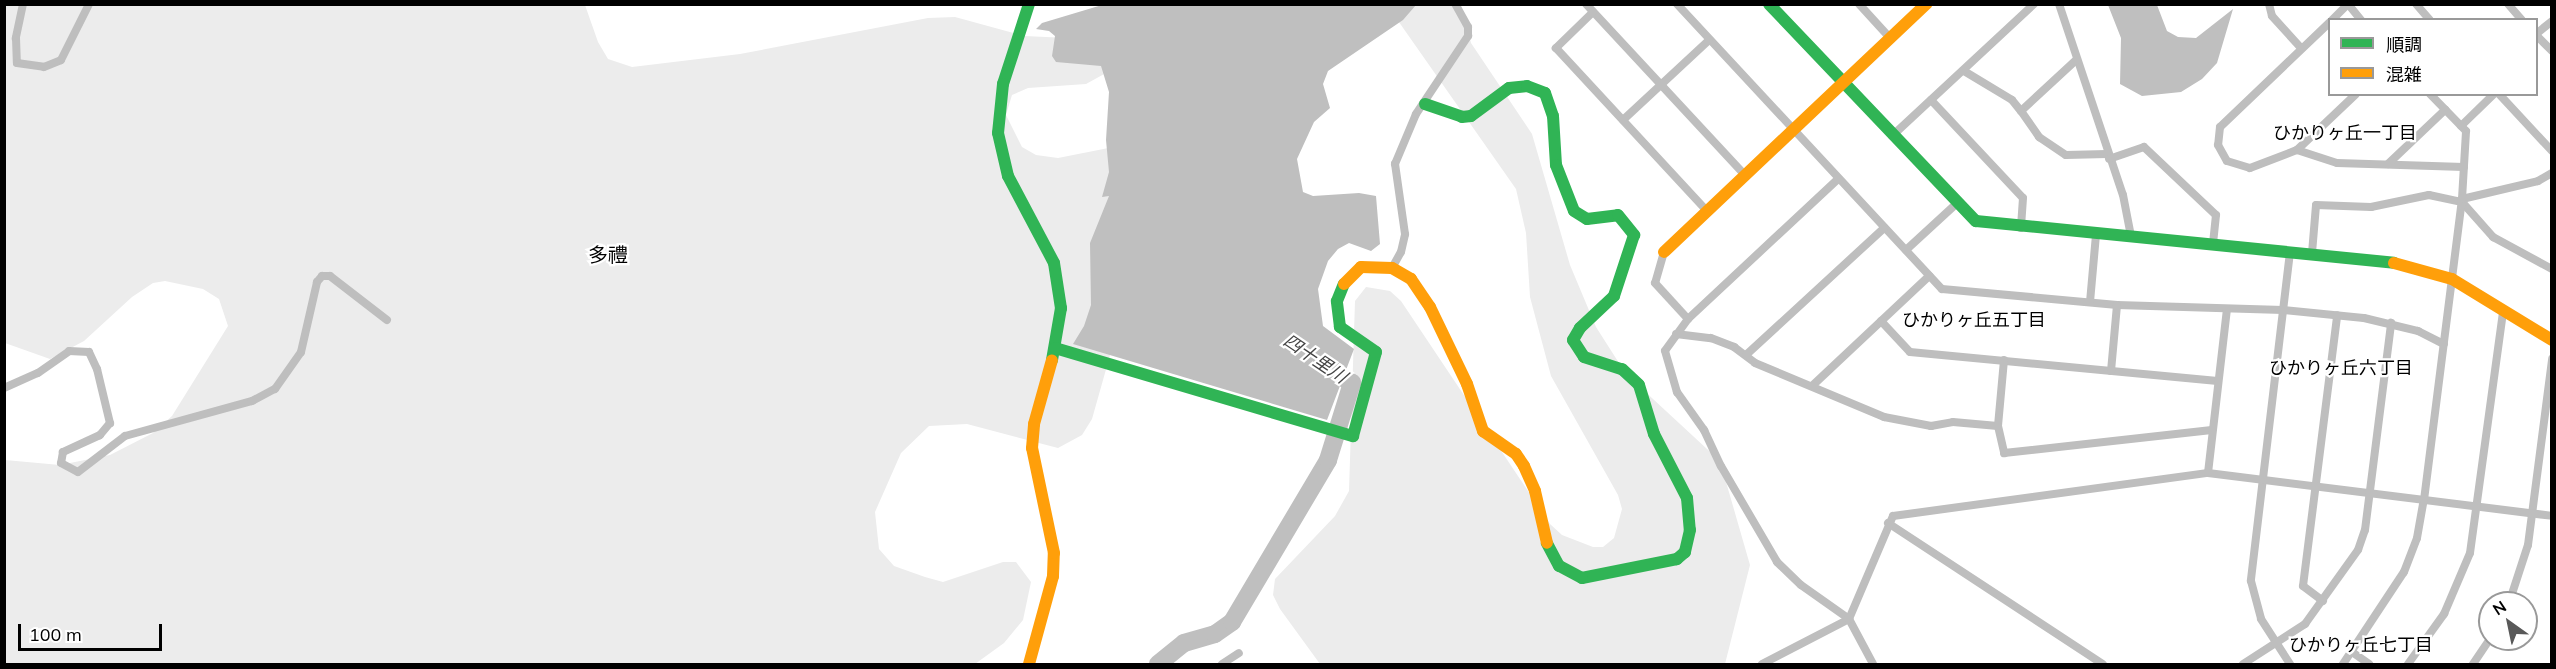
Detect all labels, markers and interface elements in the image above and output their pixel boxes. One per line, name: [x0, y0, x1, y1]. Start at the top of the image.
legend: [2328, 18, 2538, 96]
text: 順調: [2386, 33, 2422, 56]
text: 混雑: [2386, 63, 2422, 86]
district label: ひかりヶ丘一丁目: [2273, 122, 2417, 144]
district label: 多禮: [588, 242, 628, 266]
district label: ひかりヶ丘五丁目: [1902, 309, 2046, 331]
water label: 四十里川: [1279, 330, 1351, 388]
district label: ひかりヶ丘六丁目: [2269, 357, 2413, 379]
north arrow: [2478, 591, 2538, 651]
text: N: [2489, 596, 2510, 619]
scale bar: [21, 612, 165, 650]
text: 100 m: [29, 623, 82, 646]
district label: ひかりヶ丘七丁目: [2289, 634, 2433, 656]

